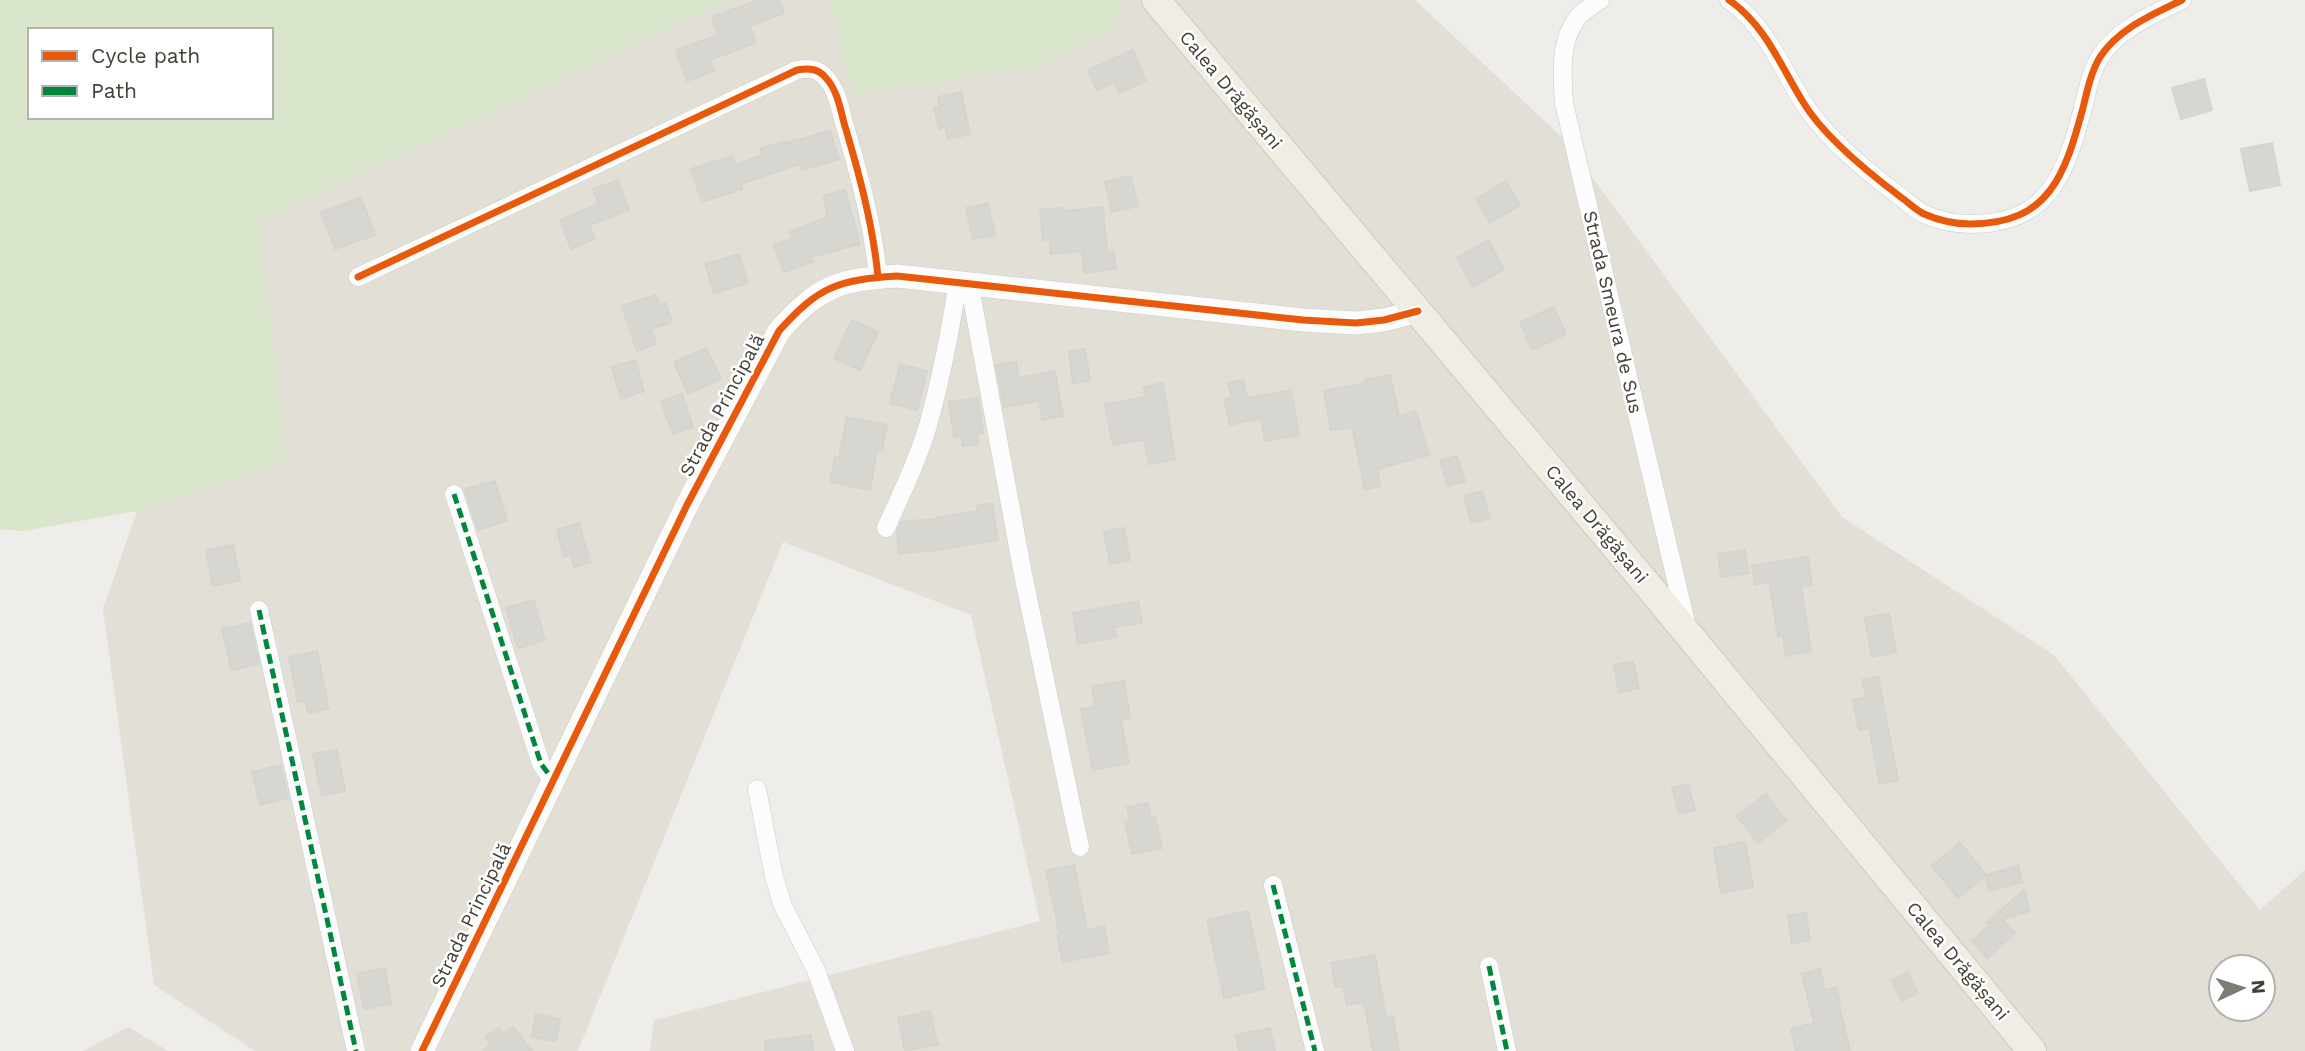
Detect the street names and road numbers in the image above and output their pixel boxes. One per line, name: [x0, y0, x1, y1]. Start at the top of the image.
street label: Calea Drăgășani: [1175, 26, 1287, 154]
street label: Strada Smeura de Sus: [1578, 208, 1648, 416]
street label: Strada Principală: [675, 330, 769, 480]
street label: Calea Drăgășani: [1541, 460, 1653, 588]
street label: Strada Principală: [426, 839, 516, 991]
street label: Calea Drăgășani: [1902, 897, 2014, 1025]

